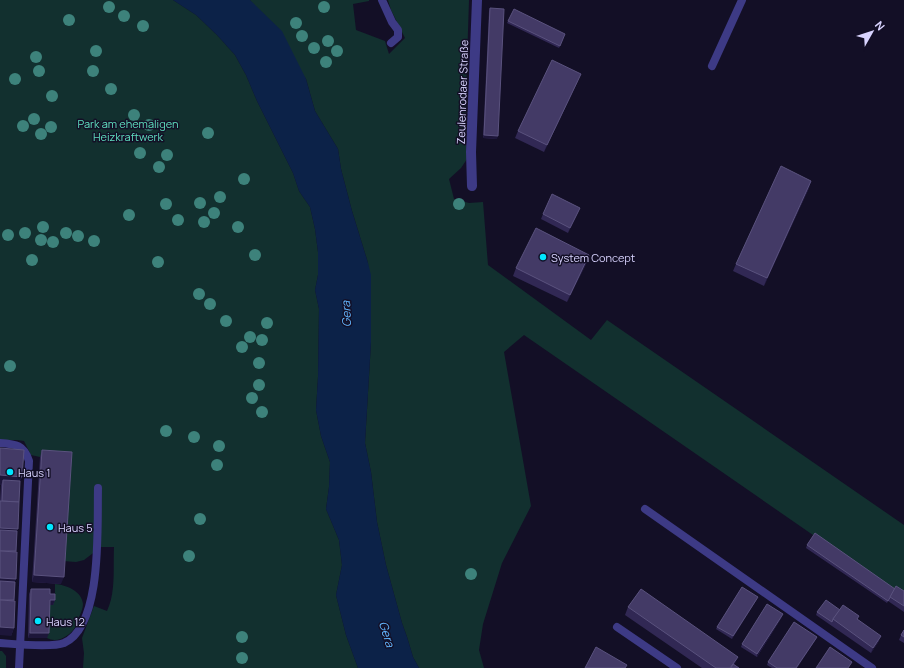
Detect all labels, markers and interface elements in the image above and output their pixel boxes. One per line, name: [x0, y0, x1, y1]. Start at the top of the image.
north arrow: [852, 12, 892, 52]
text: N: [872, 18, 889, 33]
street label: Zeulenrodaer Straße: [453, 39, 471, 145]
park label: Park am ehemaligen Heizkraftwerk: [78, 116, 178, 144]
place label: System Concept: [551, 250, 635, 265]
marker: System Concept: [538, 252, 548, 262]
water label: Gera: [337, 299, 355, 327]
place label: Haus 1: [18, 465, 50, 480]
marker: Haus 1: [5, 467, 15, 477]
place label: Haus 5: [58, 520, 93, 535]
marker: Haus 5: [45, 522, 55, 532]
place label: Haus 12: [46, 614, 85, 629]
marker: Haus 12: [33, 616, 43, 626]
water label: Gera: [375, 619, 399, 650]

